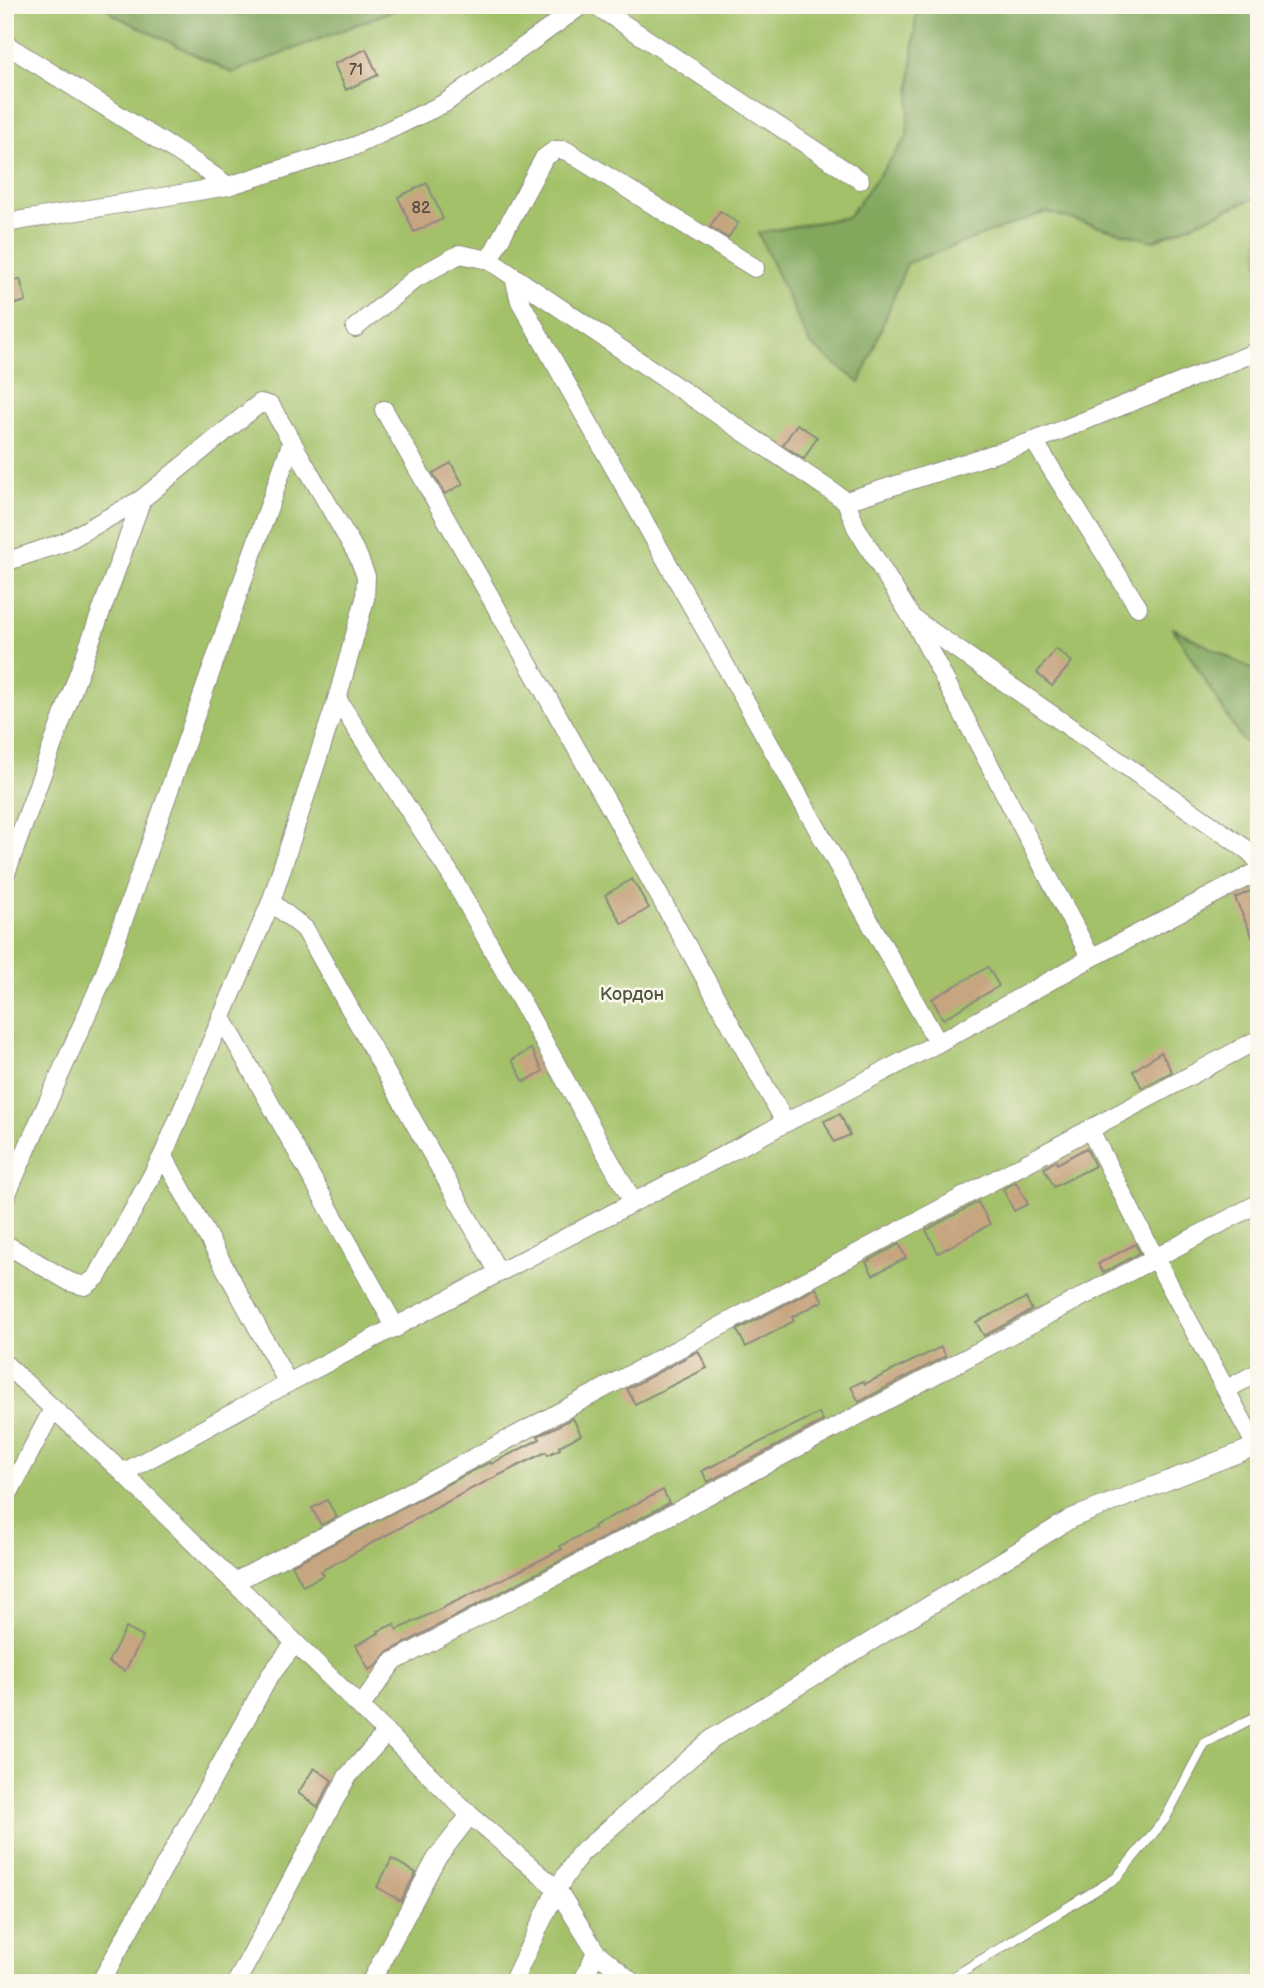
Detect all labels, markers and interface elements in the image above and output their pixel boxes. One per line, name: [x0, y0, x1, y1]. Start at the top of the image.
house number: 71: [349, 61, 363, 80]
house number: 82: [412, 199, 431, 218]
park label: Кордон: [600, 983, 664, 1006]

